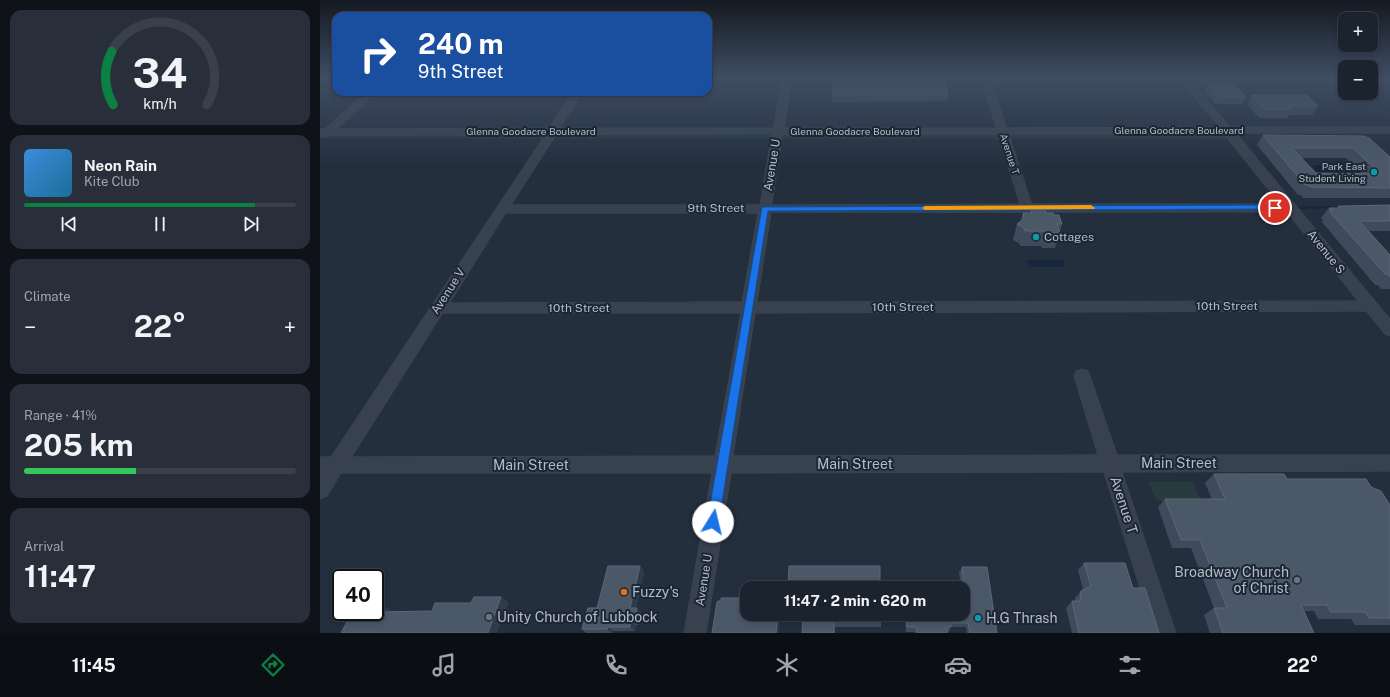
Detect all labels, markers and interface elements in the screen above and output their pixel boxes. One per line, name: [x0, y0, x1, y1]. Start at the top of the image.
map controls: [1338, 12, 1378, 100]
button: +: [1338, 12, 1378, 52]
text: 240 m: [418, 27, 504, 60]
icon: right: [352, 28, 404, 80]
text: 34: [133, 48, 187, 97]
button: −: [1338, 60, 1378, 100]
text: 9th Street: [418, 61, 504, 82]
text: km/h: [143, 95, 177, 112]
street label: Glenna Goodacre Boulevard: [1114, 124, 1244, 136]
street label: Glenna Goodacre Boulevard: [466, 125, 596, 137]
street label: Glenna Goodacre Boulevard: [790, 125, 920, 137]
street label: Avenue T: [998, 132, 1022, 176]
street label: Avenue U: [761, 138, 783, 192]
text: Neon Rain: [84, 157, 157, 174]
place label: Park East Student Living: [1299, 160, 1366, 184]
marker: Park East Student Living: [1369, 167, 1379, 177]
text: Kite Club: [84, 174, 139, 189]
pin: [1258, 191, 1292, 225]
icon: arrive: [1264, 197, 1286, 219]
street label: 9th Street: [687, 201, 745, 215]
icon: previous: [58, 213, 80, 235]
icon: pause: [149, 213, 171, 235]
icon: next: [240, 213, 262, 235]
street label: Avenue S: [1304, 227, 1348, 277]
place label: Cottages: [1044, 230, 1094, 244]
marker: Cottages: [1031, 232, 1041, 242]
street label: Avenue V: [428, 265, 468, 317]
text: Climate: [24, 289, 71, 304]
street label: 10th Street: [1196, 299, 1258, 313]
street label: 10th Street: [872, 300, 934, 314]
street label: 10th Street: [548, 301, 610, 315]
text: 22°: [134, 308, 186, 344]
text: −: [24, 314, 36, 340]
text: +: [284, 314, 296, 340]
text: Range · 41%: [24, 408, 97, 423]
text: 205 km: [24, 427, 134, 463]
street label: Main Street: [1141, 455, 1217, 471]
street label: Main Street: [817, 456, 893, 472]
street label: Main Street: [493, 457, 569, 473]
street label: Avenue T: [1107, 474, 1141, 536]
position arrow: [692, 501, 734, 543]
text: Arrival: [24, 539, 64, 554]
street label: Avenue U: [693, 553, 715, 607]
text: 11:47: [24, 558, 96, 594]
place label: Broadway Church of Christ: [1174, 564, 1289, 596]
speed limit sign: 40: [332, 569, 384, 621]
marker: Broadway Church of Christ: [1292, 575, 1302, 585]
place label: Fuzzy's: [632, 584, 679, 600]
marker: Fuzzy's: [619, 587, 629, 597]
text: 11:47 · 2 min · 620 m: [784, 592, 926, 609]
place label: Unity Church of Lubbock: [497, 609, 658, 625]
place label: H.G Thrash: [986, 610, 1058, 626]
marker: Unity Church of Lubbock: [484, 612, 494, 622]
marker: H.G Thrash: [973, 613, 983, 623]
icon: directions: [259, 651, 287, 679]
icon: music: [430, 651, 458, 679]
icon: phone: [602, 651, 630, 679]
icon: climate: [773, 651, 801, 679]
icon: car: [944, 651, 972, 679]
icon: filters: [1116, 651, 1144, 679]
text: 11:45: [72, 655, 116, 676]
text: 22°: [1287, 655, 1318, 676]

